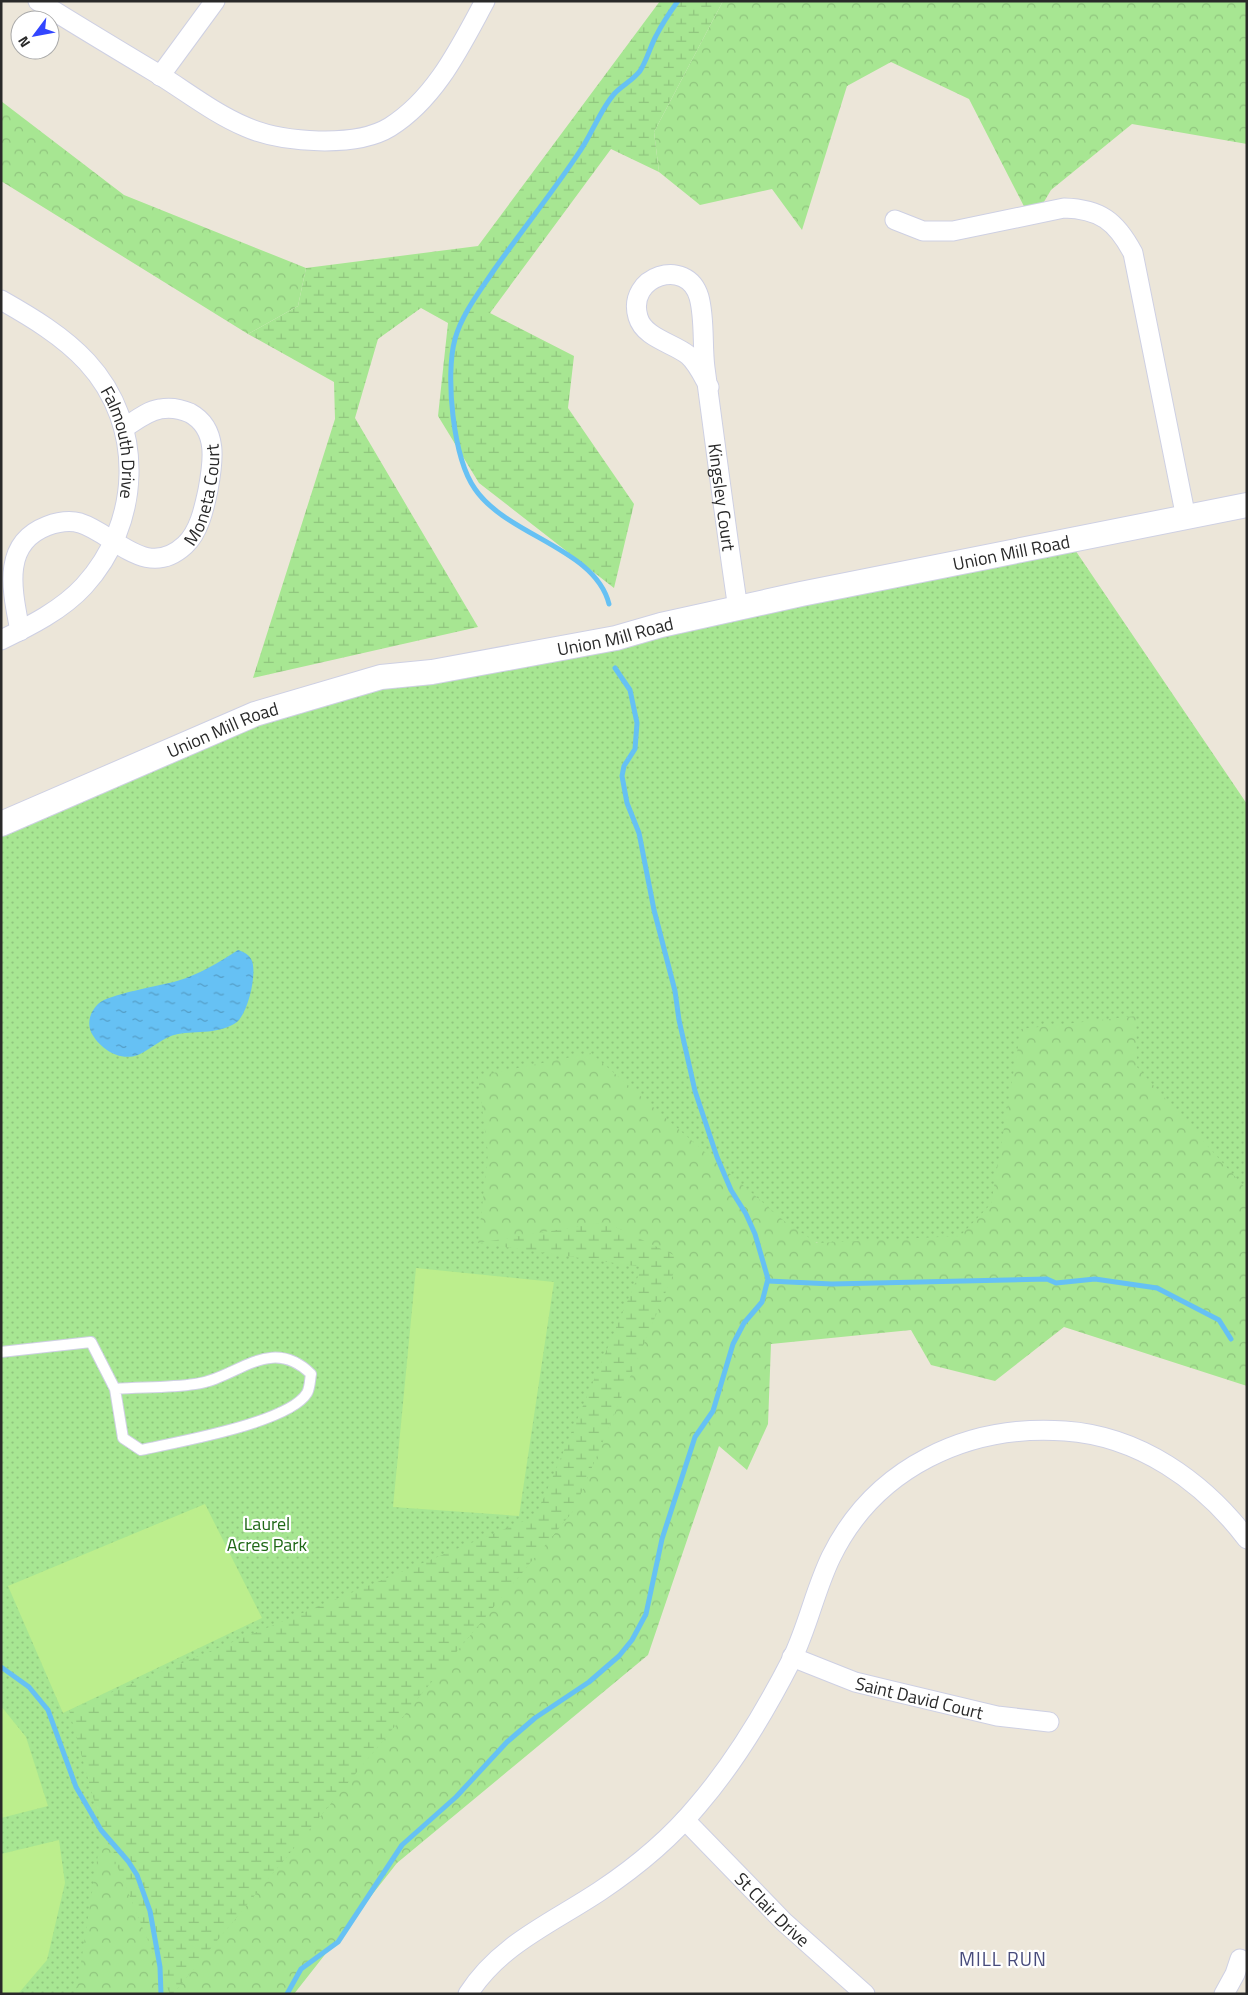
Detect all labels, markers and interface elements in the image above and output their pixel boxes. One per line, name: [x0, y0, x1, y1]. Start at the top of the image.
north arrow: [10, 10, 60, 60]
text: N: [12, 32, 35, 52]
street label: Falmouth Drive: [94, 381, 143, 501]
street label: Moneta Court: [176, 442, 226, 551]
street label: Kingsley Court: [702, 442, 743, 553]
street label: Union Mill Road: [950, 527, 1072, 577]
street label: Union Mill Road: [555, 609, 676, 662]
street label: Union Mill Road: [162, 694, 281, 764]
park label: Laurel Acres Park: [227, 1510, 308, 1558]
street label: Saint David Court: [853, 1669, 987, 1726]
street label: St Clair Drive: [729, 1866, 816, 1953]
district label: MILL RUN: [959, 1944, 1047, 1973]

